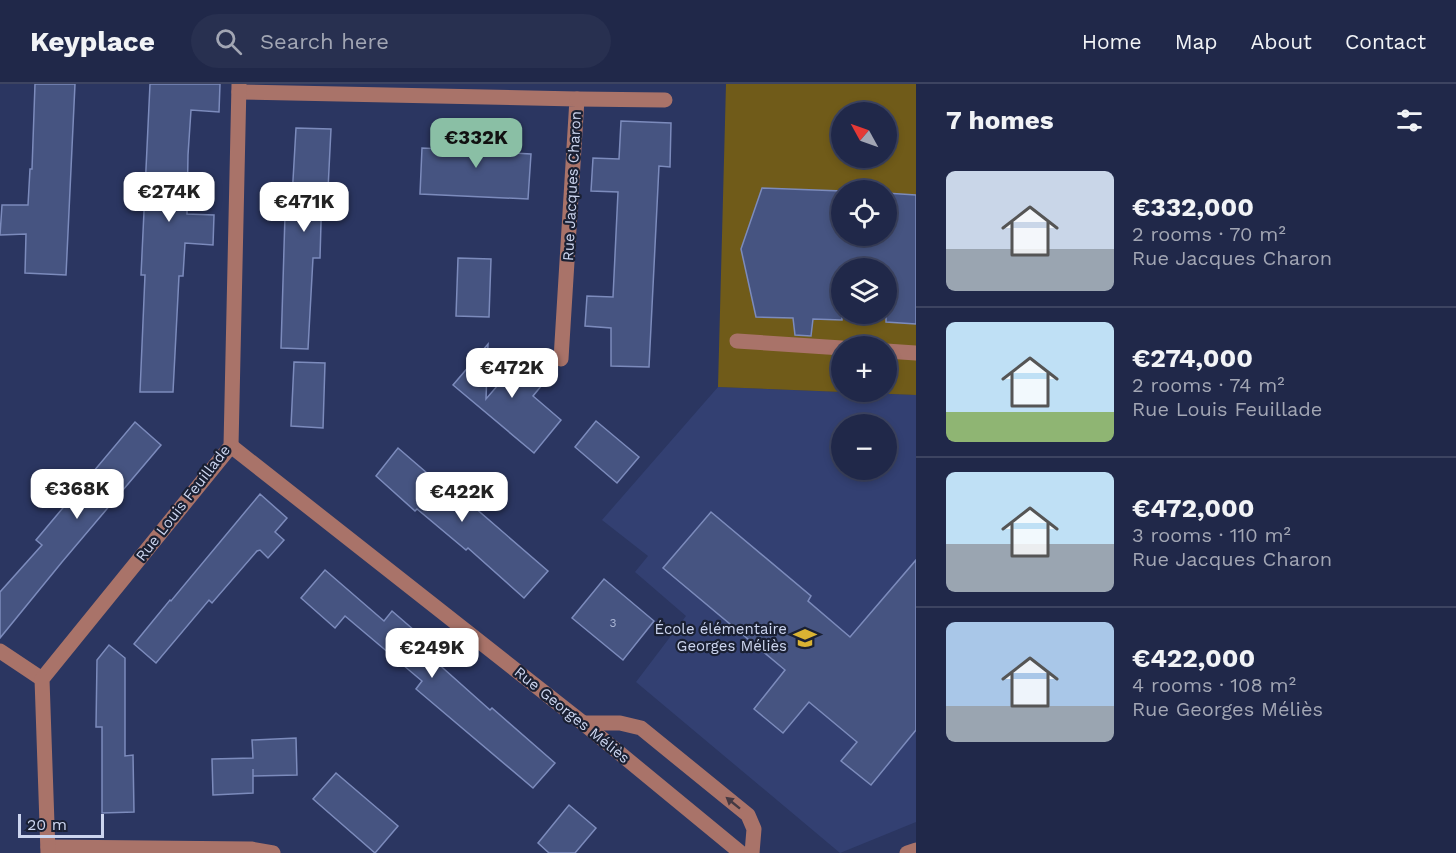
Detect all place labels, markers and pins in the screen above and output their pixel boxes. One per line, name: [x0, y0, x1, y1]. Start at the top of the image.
pin: €332K: [434, 118, 518, 169]
pin: €274K: [127, 172, 211, 223]
pin: €471K: [262, 182, 346, 233]
pin: €472K: [470, 348, 554, 399]
pin: €368K: [35, 469, 119, 520]
pin: €422K: [420, 472, 504, 523]
place label: École élémentaire Georges Méliès: [655, 620, 787, 655]
school or university icon: École élémentaire Georges Méliès: [792, 625, 818, 651]
pin: €249K: [390, 628, 474, 679]

